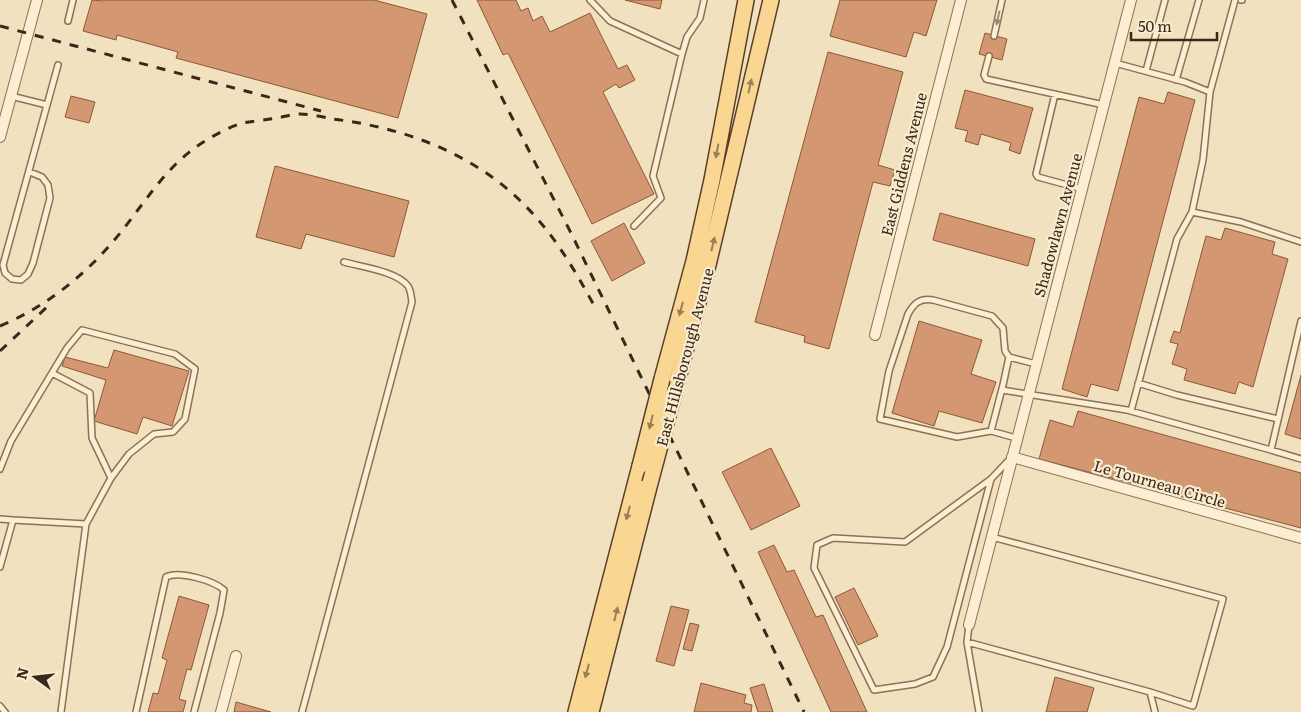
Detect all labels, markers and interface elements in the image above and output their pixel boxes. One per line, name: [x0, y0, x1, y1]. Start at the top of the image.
one-way arrow: [994, 10, 1002, 25]
scale bar: [1131, 10, 1217, 42]
text: 50 m: [1138, 14, 1172, 37]
one-way arrow: [746, 78, 754, 93]
street label: East Giddens Avenue: [874, 90, 932, 238]
one-way arrow: [713, 143, 721, 159]
street label: Shadowlawn Avenue: [1027, 150, 1087, 300]
one-way arrow: [709, 237, 717, 252]
street label: East Hillsborough Avenue: [649, 265, 719, 449]
one-way arrow: [676, 302, 684, 317]
one-way arrow: [647, 415, 655, 430]
street label: Le Tourneau Circle: [1091, 453, 1229, 513]
one-way arrow: [623, 506, 631, 521]
one-way arrow: [613, 606, 621, 621]
north arrow: [10, 652, 60, 702]
one-way arrow: [583, 663, 591, 678]
text: N: [10, 665, 33, 682]

